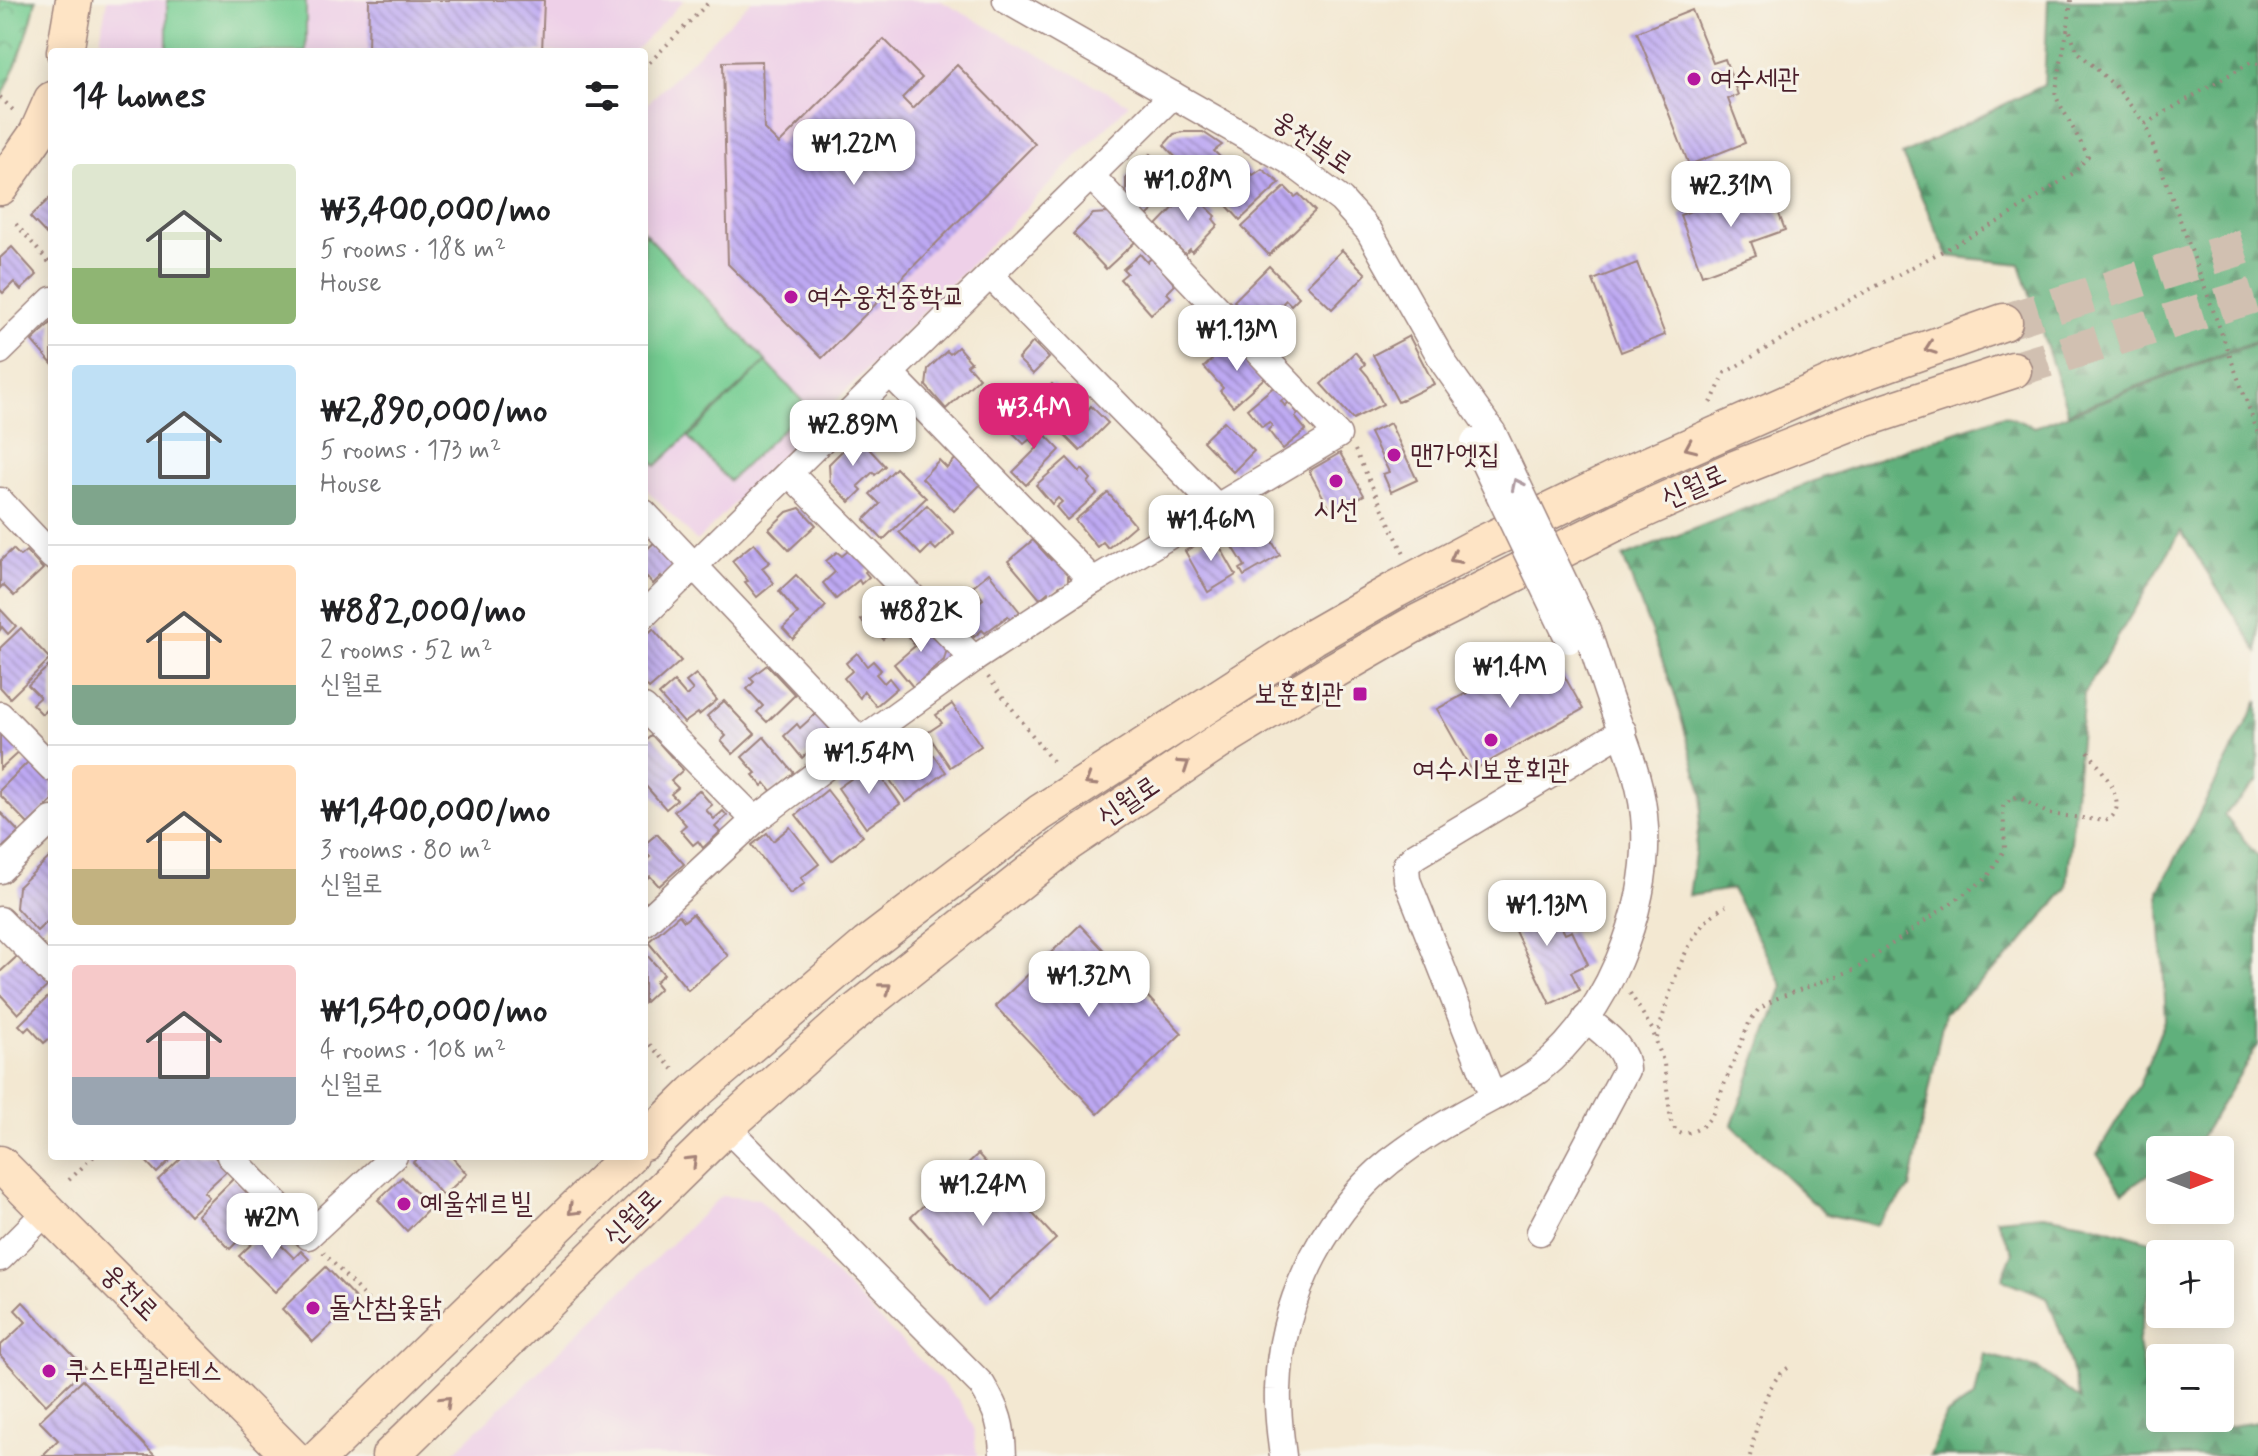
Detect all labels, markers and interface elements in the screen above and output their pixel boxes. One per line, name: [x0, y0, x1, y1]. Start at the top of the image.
place label: 여수세관: [1710, 61, 1800, 98]
marker: 여수세관: [1685, 70, 1703, 88]
text: 14 homes: [72, 74, 206, 119]
icon: filters: [580, 74, 624, 118]
street label: 웅천북로: [1264, 102, 1360, 184]
pin: ₩1.22M: [789, 119, 919, 187]
text: ₩1.22M: [811, 128, 897, 162]
pin: ₩1.08M: [1123, 155, 1253, 223]
pin: ₩2.31M: [1666, 161, 1796, 229]
text: ₩1.08M: [1144, 164, 1232, 198]
text: ₩2.31M: [1689, 170, 1773, 204]
text: ₩3,400,000/mo: [320, 188, 551, 233]
icon: home: [136, 196, 232, 292]
text: 5 rooms · 188 m²: [320, 233, 506, 267]
text: House: [320, 267, 381, 301]
place label: 여수웅천중학교: [807, 279, 965, 316]
marker: 여수웅천중학교: [782, 288, 800, 306]
pin: ₩1.13M: [1172, 305, 1302, 373]
text: ₩1.13M: [1196, 314, 1278, 348]
one-way arrow: [1924, 339, 1938, 355]
pin: ₩3.4M: [978, 383, 1090, 451]
text: ₩2,890,000/mo: [320, 389, 547, 434]
text: ₩3.4M: [997, 392, 1071, 426]
icon: home: [136, 397, 232, 493]
pin: ₩2.89M: [788, 400, 918, 468]
text: ₩2.89M: [808, 409, 898, 443]
text: 5 rooms · 173 m²: [320, 434, 501, 468]
place label: 맨가엣집: [1410, 437, 1500, 474]
one-way arrow: [1684, 437, 1698, 453]
marker: 맨가엣집: [1385, 446, 1403, 464]
street label: 신월로: [1656, 456, 1732, 518]
text: House: [320, 468, 381, 502]
marker: 시선: [1327, 472, 1345, 490]
one-way arrow: [1511, 478, 1527, 493]
place label: 시선: [1313, 492, 1359, 529]
pin: ₩1.46M: [1146, 495, 1276, 563]
text: ₩1.46M: [1167, 504, 1255, 538]
one-way arrow: [1448, 549, 1463, 564]
pin: ₩882K: [865, 586, 977, 654]
text: ₩882,000/mo: [320, 589, 526, 634]
text: ₩882K: [880, 595, 962, 629]
icon: home: [136, 597, 232, 693]
text: 2 rooms · 52 m²: [320, 634, 492, 668]
pin: ₩1.4M: [1454, 642, 1566, 710]
text: ₩1.4M: [1473, 651, 1547, 685]
text: 신월로: [320, 668, 383, 702]
place label: 보훈회관: [1254, 676, 1344, 713]
marker: 보훈회관: [1351, 685, 1369, 703]
pin: ₩1.54M: [804, 728, 934, 796]
marker: 여수시보훈회관: [1482, 731, 1500, 749]
text: ₩1.54M: [824, 737, 914, 771]
place label: 여수시보훈회관: [1412, 752, 1570, 789]
one-way arrow: [1175, 760, 1189, 775]
street label: 신월로: [1091, 768, 1167, 836]
one-way arrow: [1084, 772, 1099, 787]
text: ₩1,400,000/mo: [320, 789, 551, 834]
icon: home: [136, 797, 232, 893]
text: 3 rooms · 80 m²: [320, 834, 492, 868]
text: 신월로: [320, 868, 383, 902]
pin: ₩1.13M: [1482, 880, 1612, 948]
text: ₩1.13M: [1506, 889, 1588, 923]
pin: ₩1.32M: [1024, 951, 1154, 1019]
text: ₩1.32M: [1047, 960, 1131, 994]
one-way arrow: [877, 983, 892, 997]
text: ₩1,540,000/mo: [320, 989, 548, 1034]
icon: home: [136, 997, 232, 1093]
text: 4 rooms · 108 m²: [320, 1034, 506, 1068]
text: 신월로: [320, 1068, 383, 1102]
north arrow: [2146, 1136, 2234, 1224]
map controls: [2146, 1136, 2234, 1432]
one-way arrow: [683, 1156, 697, 1170]
pin: ₩1.24M: [918, 1160, 1048, 1228]
text: ₩1.24M: [939, 1169, 1027, 1203]
street label: 신월로: [596, 1181, 670, 1255]
place label: 예울쉐르빌: [420, 1186, 533, 1223]
pin: ₩2M: [233, 1193, 311, 1261]
marker: 예울쉐르빌: [395, 1195, 413, 1213]
one-way arrow: [568, 1201, 582, 1216]
text: ₩2M: [245, 1202, 299, 1236]
button: +: [2146, 1240, 2234, 1328]
street label: 웅천로: [92, 1256, 166, 1330]
place label: 돌산참옻닭: [329, 1290, 442, 1327]
marker: 돌산참옻닭: [304, 1299, 322, 1317]
button: −: [2146, 1344, 2234, 1432]
place label: 쿠스타필라테스: [65, 1353, 223, 1390]
marker: 쿠스타필라테스: [40, 1362, 58, 1380]
one-way arrow: [437, 1396, 451, 1411]

